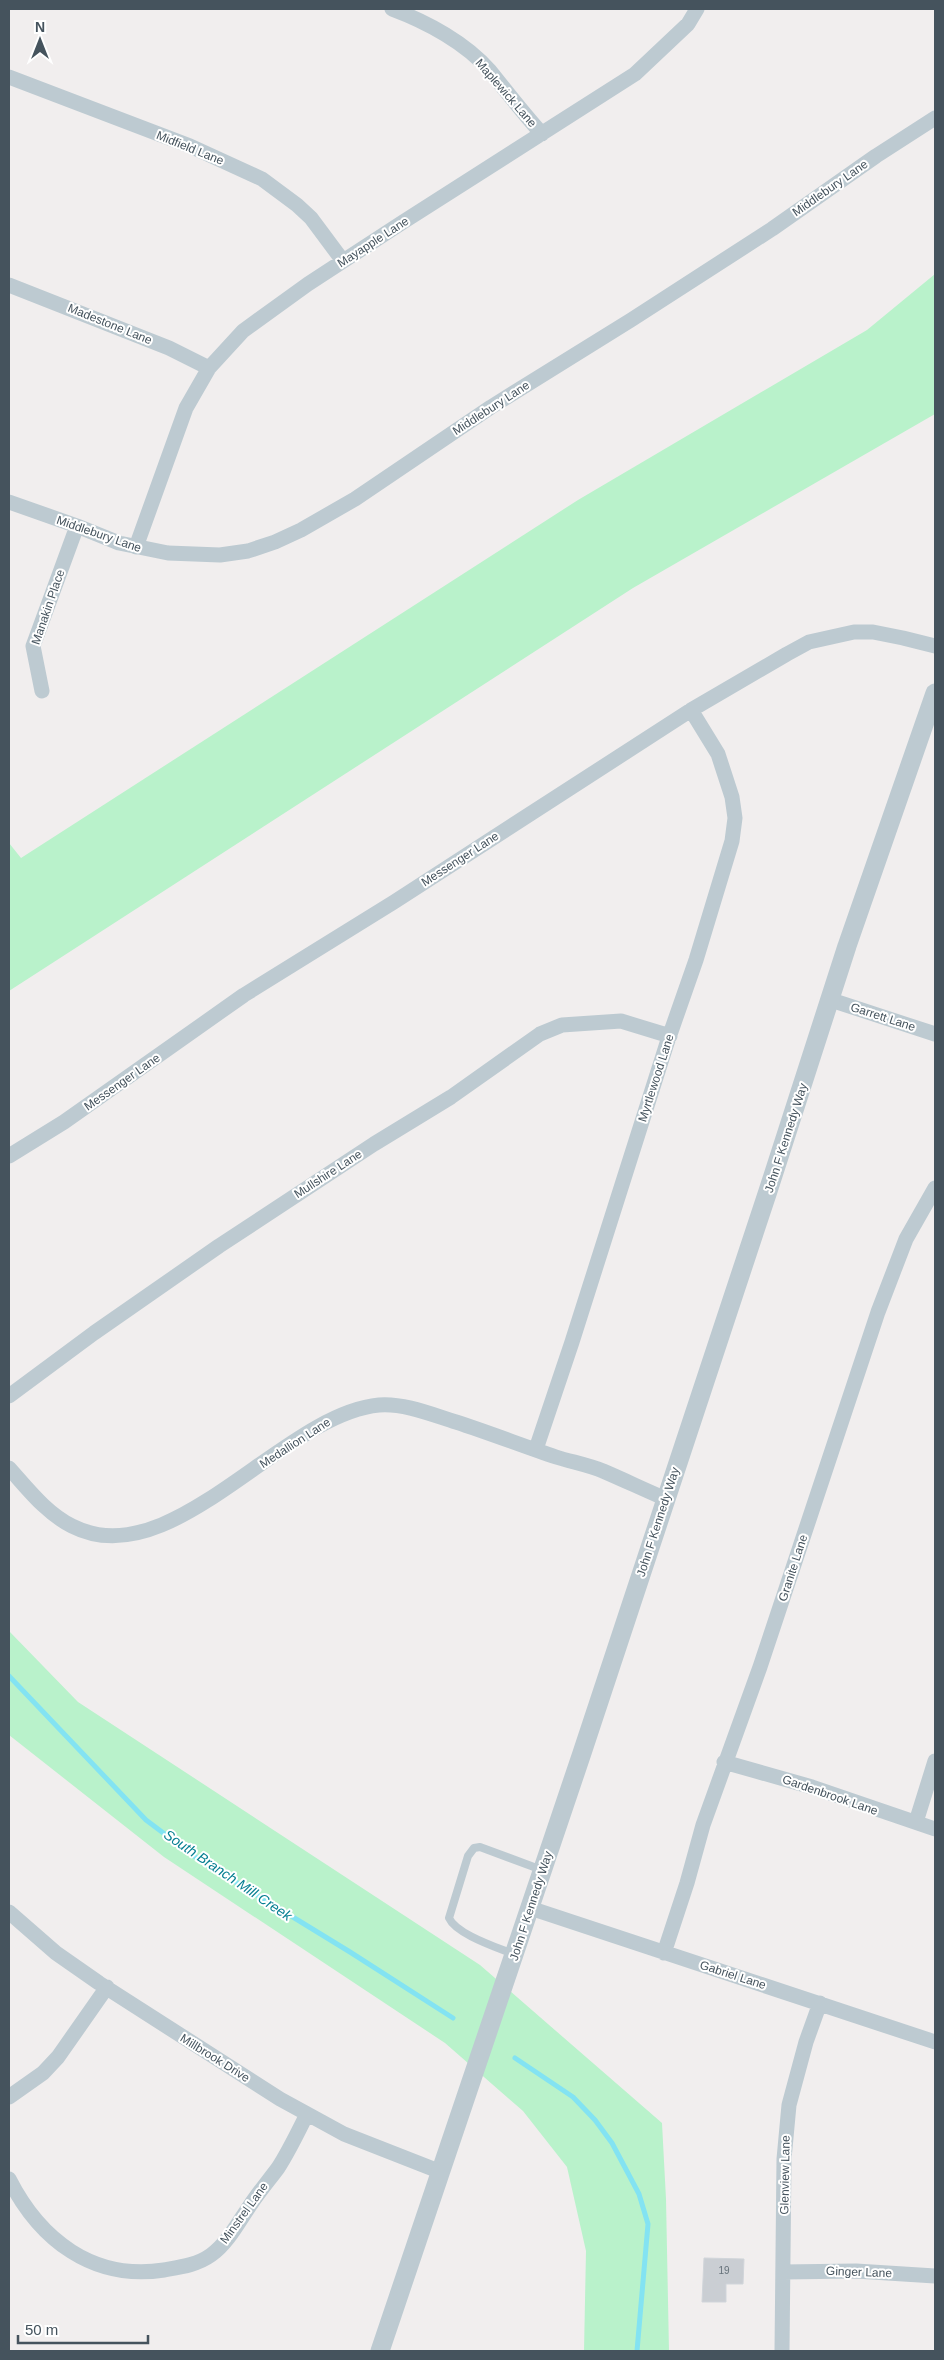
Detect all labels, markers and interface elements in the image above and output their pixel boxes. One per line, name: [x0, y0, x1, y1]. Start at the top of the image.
north arrow: [15, 15, 65, 65]
text: N: [35, 19, 45, 35]
street label: Maplewick Lane: [472, 56, 540, 130]
street label: Midfield Lane: [154, 128, 226, 168]
street label: Middlebury Lane: [790, 157, 871, 219]
street label: Mayapple Lane: [335, 214, 411, 270]
street label: Madestone Lane: [66, 301, 154, 347]
street label: Middlebury Lane: [450, 378, 532, 438]
street label: Middlebury Lane: [55, 513, 144, 555]
street label: Manakin Place: [29, 567, 68, 646]
street label: Messenger Lane: [419, 829, 502, 889]
street label: Garrett Lane: [849, 1000, 918, 1034]
street label: Myrtlewood Lane: [635, 1032, 677, 1124]
street label: Messenger Lane: [81, 1050, 163, 1113]
street label: John F Kennedy Way: [762, 1081, 810, 1195]
street label: Mullshire Lane: [291, 1147, 365, 1201]
street label: Medallion Lane: [257, 1415, 333, 1471]
street label: John F Kennedy Way: [634, 1465, 682, 1579]
street label: Granite Lane: [776, 1533, 810, 1603]
street label: Gardenbrook Lane: [780, 1772, 880, 1818]
water label: South Branch Mill Creek: [161, 1826, 296, 1924]
street label: John F Kennedy Way: [507, 1849, 555, 1963]
street label: Gabriel Lane: [698, 1958, 768, 1992]
street label: Millbrook Drive: [178, 2031, 253, 2085]
street label: Glenview Lane: [777, 2135, 793, 2215]
street label: Minstrel Lane: [217, 2179, 271, 2246]
street label: Ginger Lane: [826, 2264, 893, 2280]
house number: 19: [718, 2265, 730, 2276]
scale bar: [18, 2312, 148, 2344]
text: 50 m: [25, 2321, 58, 2338]

